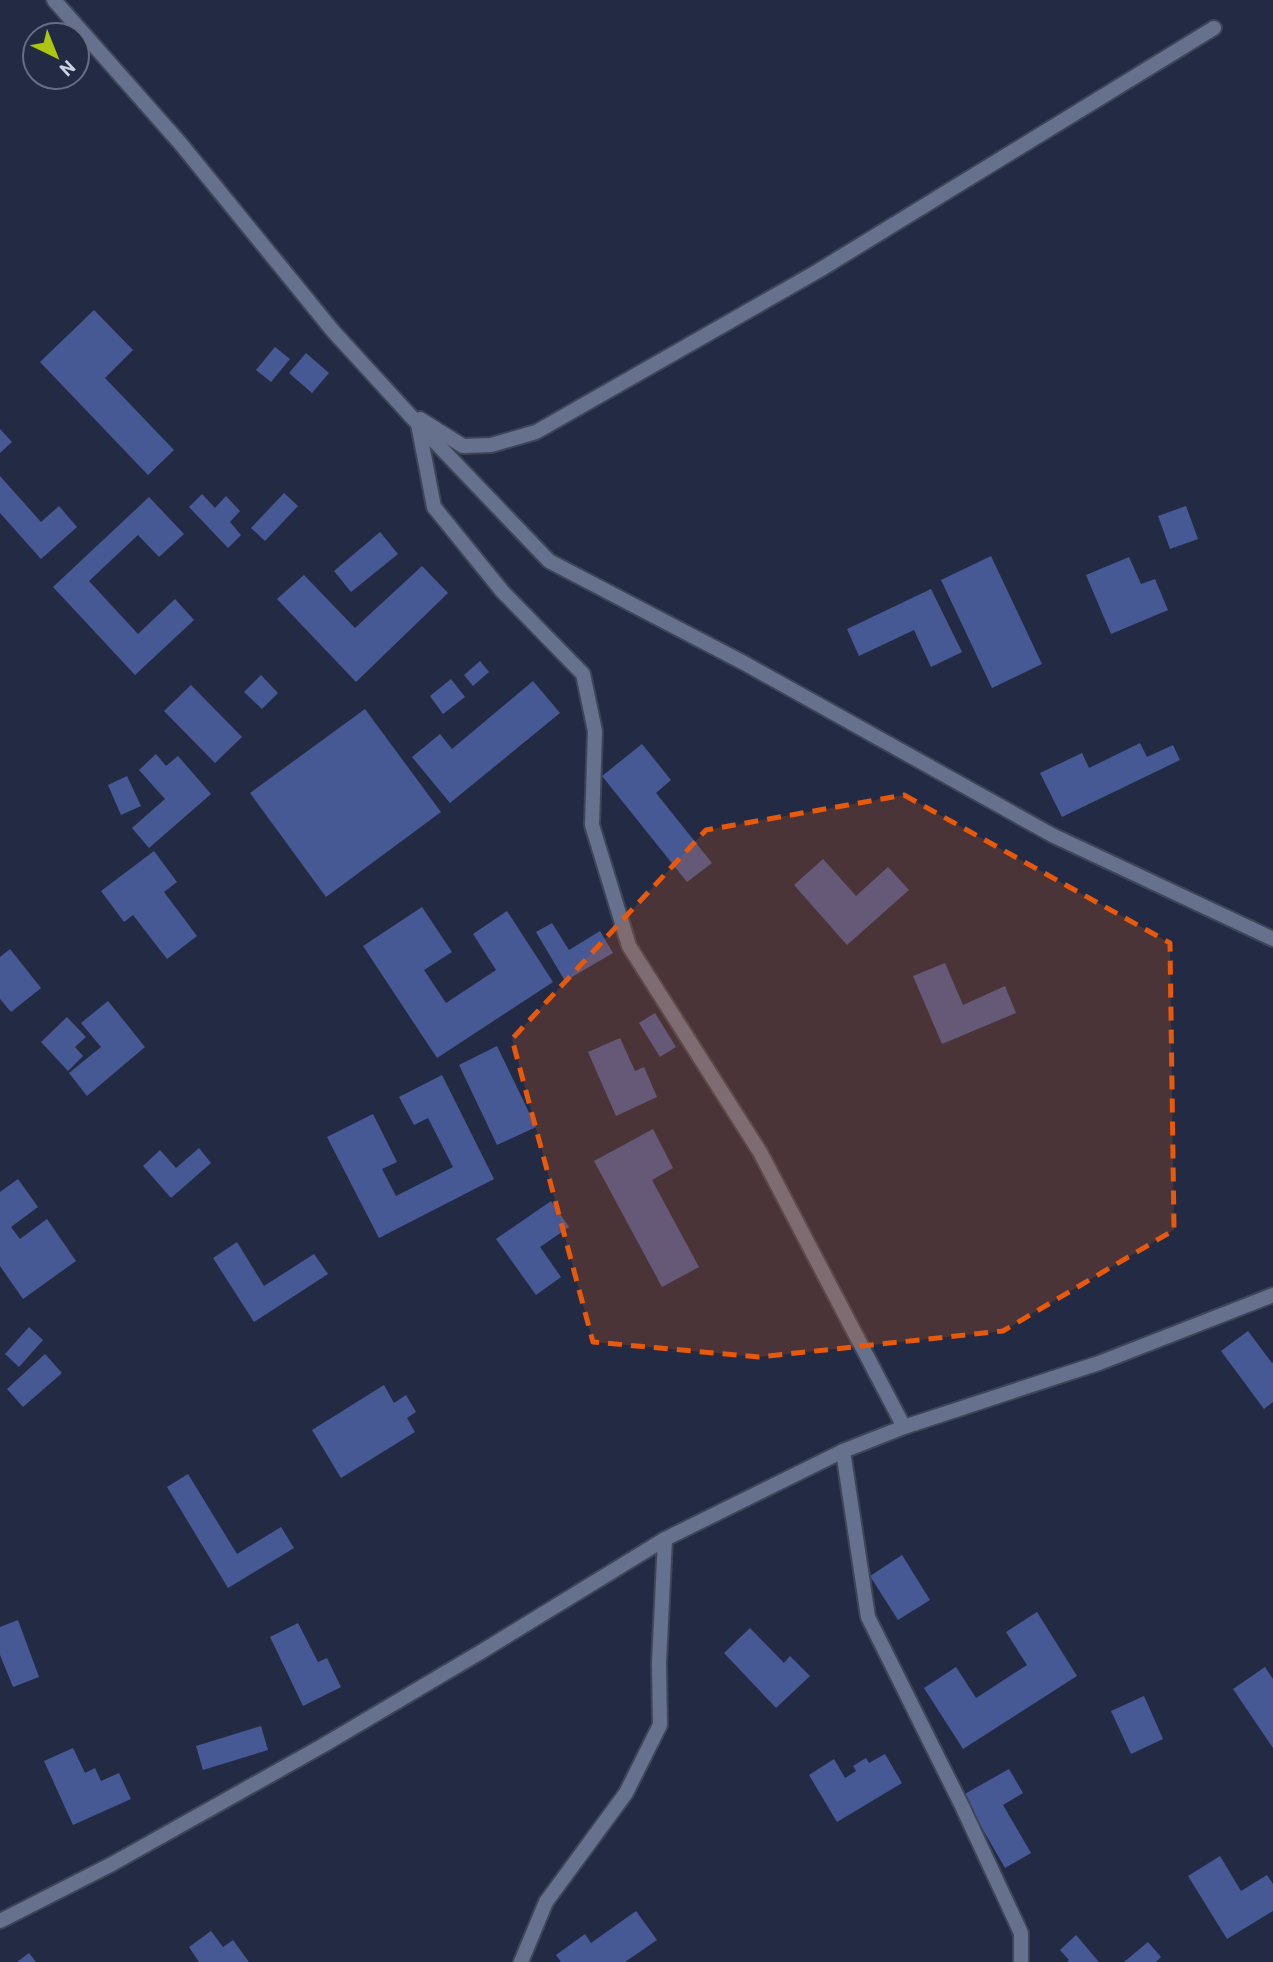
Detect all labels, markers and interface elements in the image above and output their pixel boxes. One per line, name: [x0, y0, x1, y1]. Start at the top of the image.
north arrow: [21, 21, 91, 91]
text: N: [55, 56, 80, 82]

